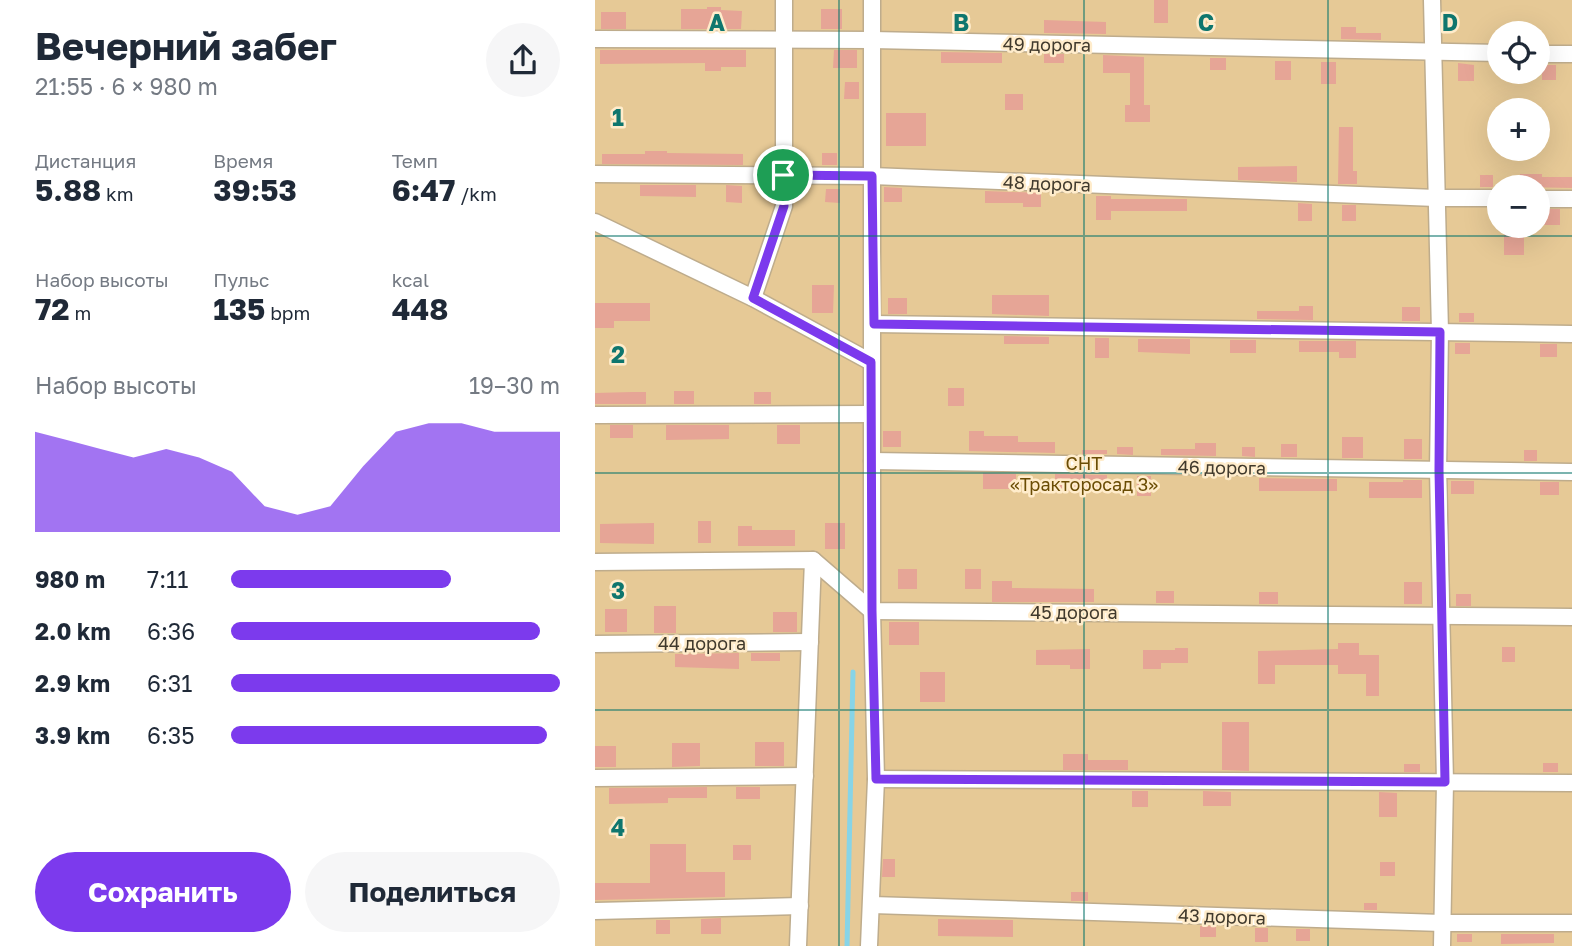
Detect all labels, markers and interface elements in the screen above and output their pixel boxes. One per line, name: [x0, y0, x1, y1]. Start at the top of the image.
text: A: [709, 8, 726, 36]
text: B: [953, 8, 969, 36]
text: C: [1198, 8, 1214, 36]
text: D: [1442, 8, 1458, 36]
map controls: [1487, 21, 1550, 238]
button: locate: [1487, 21, 1550, 84]
text: Вечерний забег: [35, 23, 337, 68]
button: share: [486, 23, 560, 97]
street label: 49 дорога: [1003, 32, 1091, 56]
text: 21:55 · 6 × 980 m: [35, 72, 218, 100]
button: +: [1487, 98, 1550, 161]
text: 1: [612, 103, 624, 131]
pin: [753, 145, 813, 205]
text: Дистанция: [35, 149, 136, 172]
text: Время: [213, 149, 273, 172]
text: Темп: [392, 149, 438, 172]
icon: arrive: [764, 156, 802, 194]
street label: 48 дорога: [1003, 170, 1091, 196]
text: 5.88: [35, 172, 101, 208]
text: 39:53: [213, 172, 297, 208]
text: 6:47: [392, 172, 455, 208]
button: −: [1487, 175, 1550, 238]
text: km: [101, 182, 134, 205]
text: /km: [455, 182, 497, 205]
text: Набор высоты: [35, 268, 169, 291]
text: Пульс: [213, 268, 269, 291]
text: kcal: [392, 268, 429, 291]
text: 72: [35, 291, 70, 327]
text: 135: [213, 291, 265, 327]
text: 448: [392, 291, 448, 327]
text: m: [70, 301, 91, 324]
text: bpm: [265, 301, 310, 324]
text: 2: [611, 340, 625, 368]
text: Набор высоты: [35, 371, 197, 399]
text: 19–30 m: [469, 371, 560, 399]
park label: СНТ «Тракторосад 3»: [1010, 452, 1158, 495]
street label: 46 дорога: [1178, 455, 1266, 479]
text: 980 m: [35, 565, 105, 593]
text: 7:11: [147, 565, 188, 593]
text: 3: [611, 576, 625, 604]
street label: 45 дорога: [1030, 601, 1118, 623]
text: 2.0 km: [35, 617, 111, 645]
text: 6:36: [147, 617, 195, 645]
street label: 44 дорога: [658, 632, 746, 654]
text: 2.9 km: [35, 669, 110, 697]
text: 6:31: [147, 669, 192, 697]
text: 3.9 km: [35, 721, 110, 749]
text: 6:35: [147, 721, 195, 749]
text: 4: [611, 813, 625, 841]
button: Сохранить: [35, 852, 291, 932]
button: Поделиться: [305, 852, 560, 932]
street label: 43 дорога: [1178, 903, 1266, 929]

